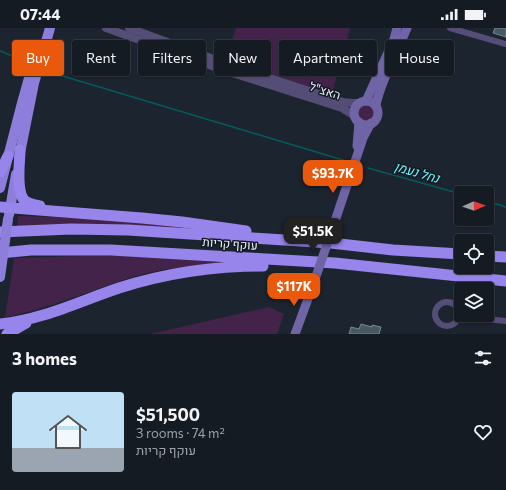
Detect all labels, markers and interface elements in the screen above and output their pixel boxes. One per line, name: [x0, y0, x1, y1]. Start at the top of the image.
text: 07:44: [20, 5, 60, 23]
chip: Buy: [12, 40, 64, 76]
chip: Rent: [72, 40, 130, 76]
chip: Filters: [138, 40, 206, 76]
chip: New: [214, 40, 271, 76]
chip: Apartment: [279, 40, 377, 76]
chip: House: [385, 40, 454, 76]
street label: האצ"ל: [308, 78, 343, 102]
water label: נחל נעמן: [393, 158, 443, 186]
pin: $93.7K: [300, 160, 366, 194]
text: $93.7K: [312, 165, 354, 181]
north arrow: [454, 186, 494, 226]
map controls: [454, 186, 494, 322]
pin: $51.5K: [280, 218, 346, 252]
text: $51.5K: [292, 223, 334, 239]
street label: עוקף קריות: [202, 234, 258, 252]
button: locate: [454, 234, 494, 274]
pin: $117K: [266, 273, 322, 307]
text: $117K: [276, 278, 312, 294]
button: layers: [454, 282, 494, 322]
icon: filters: [472, 347, 494, 369]
text: 3 homes: [12, 348, 77, 369]
text: $51,500: [136, 404, 200, 425]
icon: home: [44, 408, 92, 456]
icon: heart: [472, 421, 494, 443]
text: 3 rooms · 74 m²: [136, 425, 225, 441]
text: עוקף קריות: [136, 442, 196, 458]

